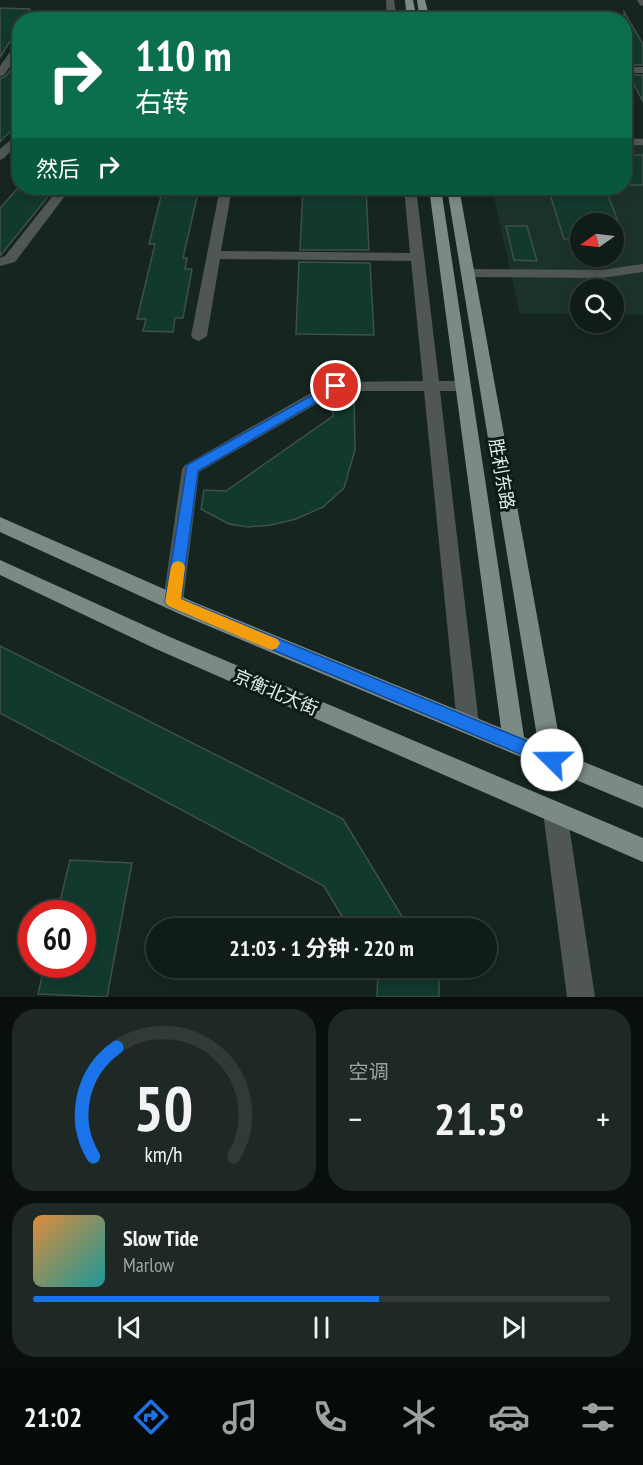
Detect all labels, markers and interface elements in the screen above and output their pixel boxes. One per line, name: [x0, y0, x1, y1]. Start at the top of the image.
text: 110 m: [135, 28, 232, 83]
icon: right: [36, 36, 114, 114]
text: 右转: [135, 85, 189, 119]
icon: right: [92, 150, 125, 183]
text: 然后: [36, 155, 80, 183]
north arrow: [570, 213, 624, 267]
map controls: [570, 213, 624, 333]
button: search: [570, 279, 624, 333]
pin: [310, 360, 361, 411]
icon: arrive: [319, 369, 352, 402]
street label: 胜利东路: [484, 437, 520, 511]
street label: 京衡北大街: [230, 664, 322, 720]
position arrow: [520, 728, 584, 792]
speed limit sign: 60: [18, 900, 96, 978]
text: 21:03 · 1 分钟 · 220 m: [229, 934, 414, 962]
text: 空调: [349, 1059, 389, 1085]
text: 50: [134, 1067, 194, 1148]
text: 21.5°: [434, 1089, 524, 1147]
text: −: [349, 1097, 362, 1140]
text: +: [596, 1097, 610, 1140]
text: km/h: [145, 1140, 183, 1168]
text: Slow Tide: [123, 1224, 199, 1252]
text: Marlow: [123, 1252, 174, 1278]
icon: previous: [113, 1311, 146, 1344]
icon: pause: [305, 1311, 338, 1344]
icon: next: [497, 1311, 530, 1344]
icon: directions: [130, 1396, 172, 1438]
icon: music: [219, 1396, 261, 1438]
icon: phone: [309, 1396, 351, 1438]
icon: climate: [398, 1396, 440, 1438]
icon: car: [488, 1396, 530, 1438]
icon: filters: [577, 1396, 619, 1438]
text: 21:02: [24, 1400, 82, 1434]

